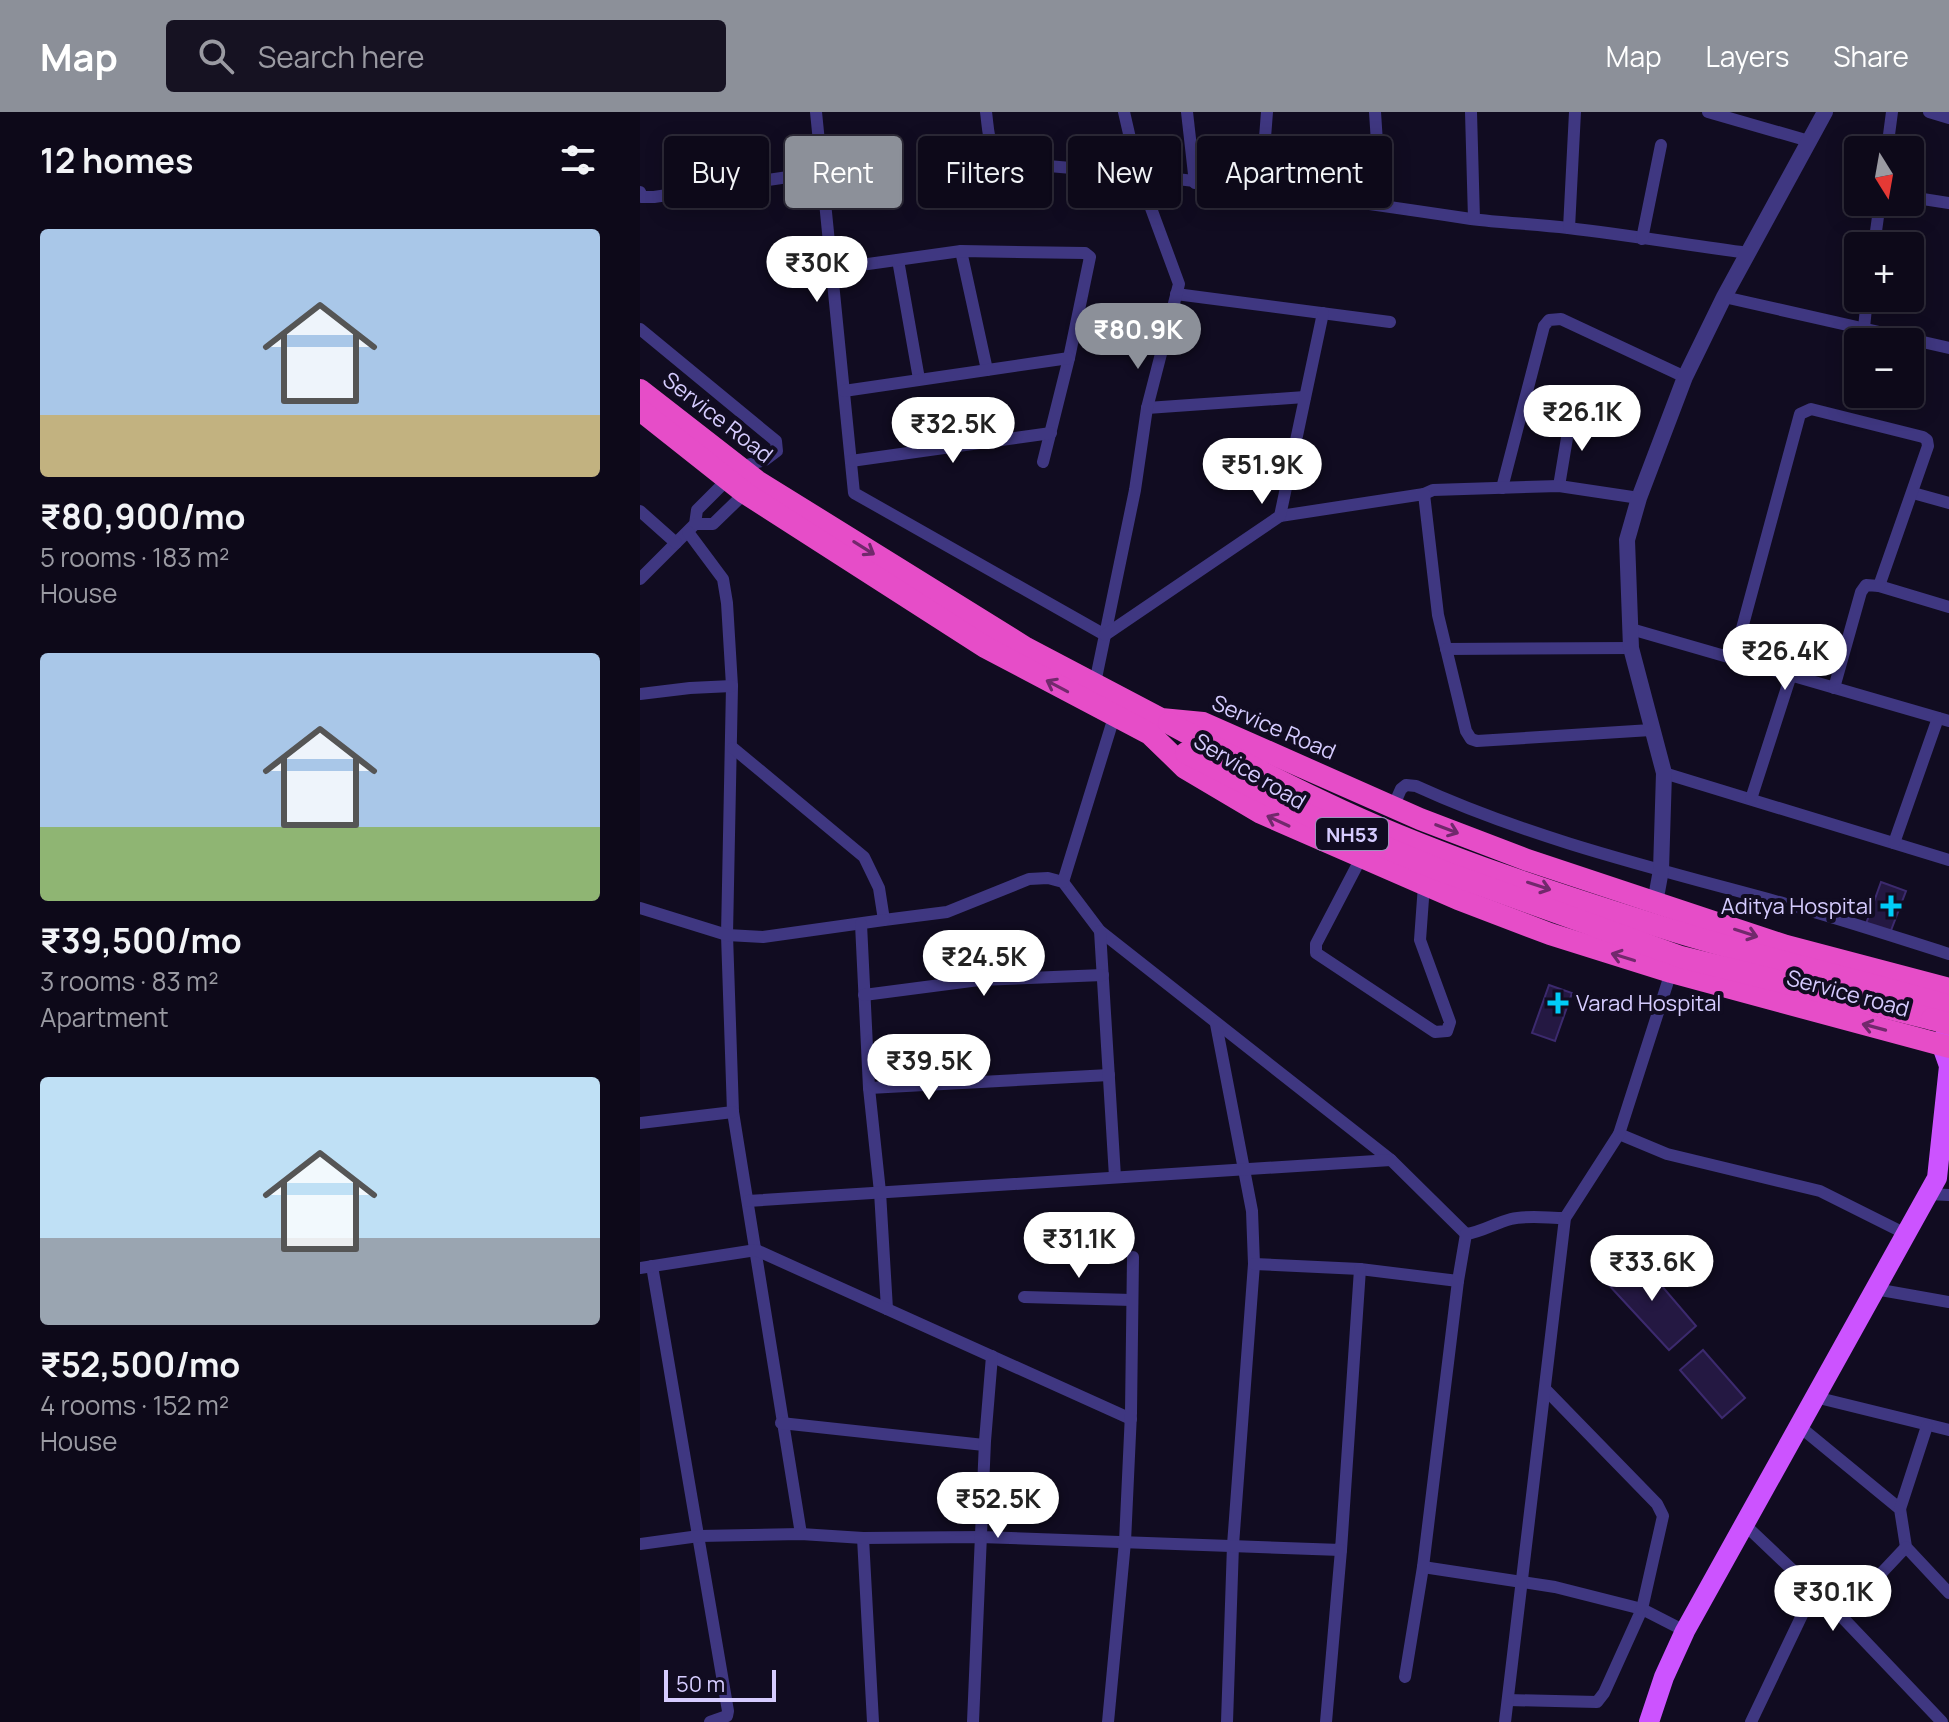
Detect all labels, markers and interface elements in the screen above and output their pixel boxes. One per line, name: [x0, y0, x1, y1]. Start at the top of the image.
search box: [166, 20, 726, 92]
text: Map: [40, 30, 118, 82]
icon: search: [194, 34, 238, 78]
text: Search here: [258, 36, 425, 77]
text: Map: [1606, 37, 1662, 75]
text: Layers: [1706, 37, 1789, 75]
text: Share: [1833, 37, 1909, 75]
chip: Buy: [664, 136, 769, 208]
chip: Rent: [785, 136, 902, 208]
chip: Filters: [918, 136, 1052, 208]
chip: New: [1068, 136, 1181, 208]
chip: Apartment: [1197, 136, 1392, 208]
north arrow: [1844, 136, 1924, 216]
map controls: [1844, 136, 1924, 408]
text: 12 homes: [40, 137, 193, 183]
icon: filters: [556, 138, 600, 182]
button: +: [1844, 232, 1924, 312]
pin: ₹30K: [770, 236, 864, 304]
text: ₹30K: [784, 244, 850, 280]
icon: home: [248, 281, 392, 425]
pin: ₹80.9K: [1073, 303, 1203, 371]
text: ₹80.9K: [1093, 311, 1183, 347]
button: −: [1844, 328, 1924, 408]
street label: Service Road: [657, 365, 779, 469]
pin: ₹26.1K: [1517, 385, 1647, 453]
text: ₹26.1K: [1542, 393, 1622, 429]
pin: ₹32.5K: [888, 397, 1018, 465]
text: ₹32.5K: [910, 405, 996, 441]
pin: ₹51.9K: [1197, 438, 1327, 506]
text: ₹51.9K: [1221, 446, 1303, 482]
text: ₹80,900/mo: [40, 493, 245, 539]
text: 5 rooms · 183 m²: [40, 539, 229, 575]
one-way arrow: [852, 540, 875, 556]
text: House: [40, 575, 117, 611]
pin: ₹26.4K: [1720, 624, 1850, 692]
text: ₹26.4K: [1741, 632, 1829, 668]
one-way arrow: [1046, 677, 1069, 693]
street label: Service Road: [1207, 687, 1341, 767]
icon: home: [248, 705, 392, 849]
street label: Service road: [1188, 726, 1312, 816]
one-way arrow: [1266, 813, 1290, 828]
road number: NH53: [1316, 818, 1388, 850]
one-way arrow: [1434, 823, 1459, 837]
one-way arrow: [1526, 879, 1551, 894]
place label: Aditya Hospital: [1721, 891, 1873, 921]
marker: Aditya Hospital: [1880, 895, 1902, 917]
text: ₹39,500/mo: [40, 917, 242, 963]
one-way arrow: [1733, 927, 1758, 942]
pin: ₹24.5K: [919, 930, 1049, 998]
text: ₹24.5K: [941, 938, 1027, 974]
one-way arrow: [1611, 949, 1637, 964]
street label: Service road: [1783, 962, 1913, 1024]
text: 3 rooms · 83 m²: [40, 963, 219, 999]
place label: Varad Hospital: [1576, 988, 1722, 1018]
marker: Varad Hospital: [1547, 992, 1569, 1014]
text: Apartment: [40, 999, 169, 1035]
one-way arrow: [1861, 1019, 1887, 1034]
pin: ₹39.5K: [864, 1034, 994, 1102]
text: ₹39.5K: [885, 1042, 973, 1078]
icon: home: [248, 1129, 392, 1273]
pin: ₹31.1K: [1014, 1212, 1144, 1280]
text: ₹31.1K: [1042, 1220, 1116, 1256]
pin: ₹33.6K: [1587, 1235, 1717, 1303]
text: ₹33.6K: [1608, 1243, 1696, 1279]
text: ₹52,500/mo: [40, 1341, 240, 1387]
text: 4 rooms · 152 m²: [40, 1387, 229, 1423]
text: House: [40, 1423, 117, 1459]
pin: ₹52.5K: [933, 1472, 1063, 1540]
text: ₹52.5K: [955, 1480, 1041, 1516]
pin: ₹30.1K: [1768, 1565, 1898, 1633]
text: ₹30.1K: [1792, 1573, 1874, 1609]
scale bar: [664, 1666, 776, 1702]
text: 50 m: [676, 1669, 725, 1699]

